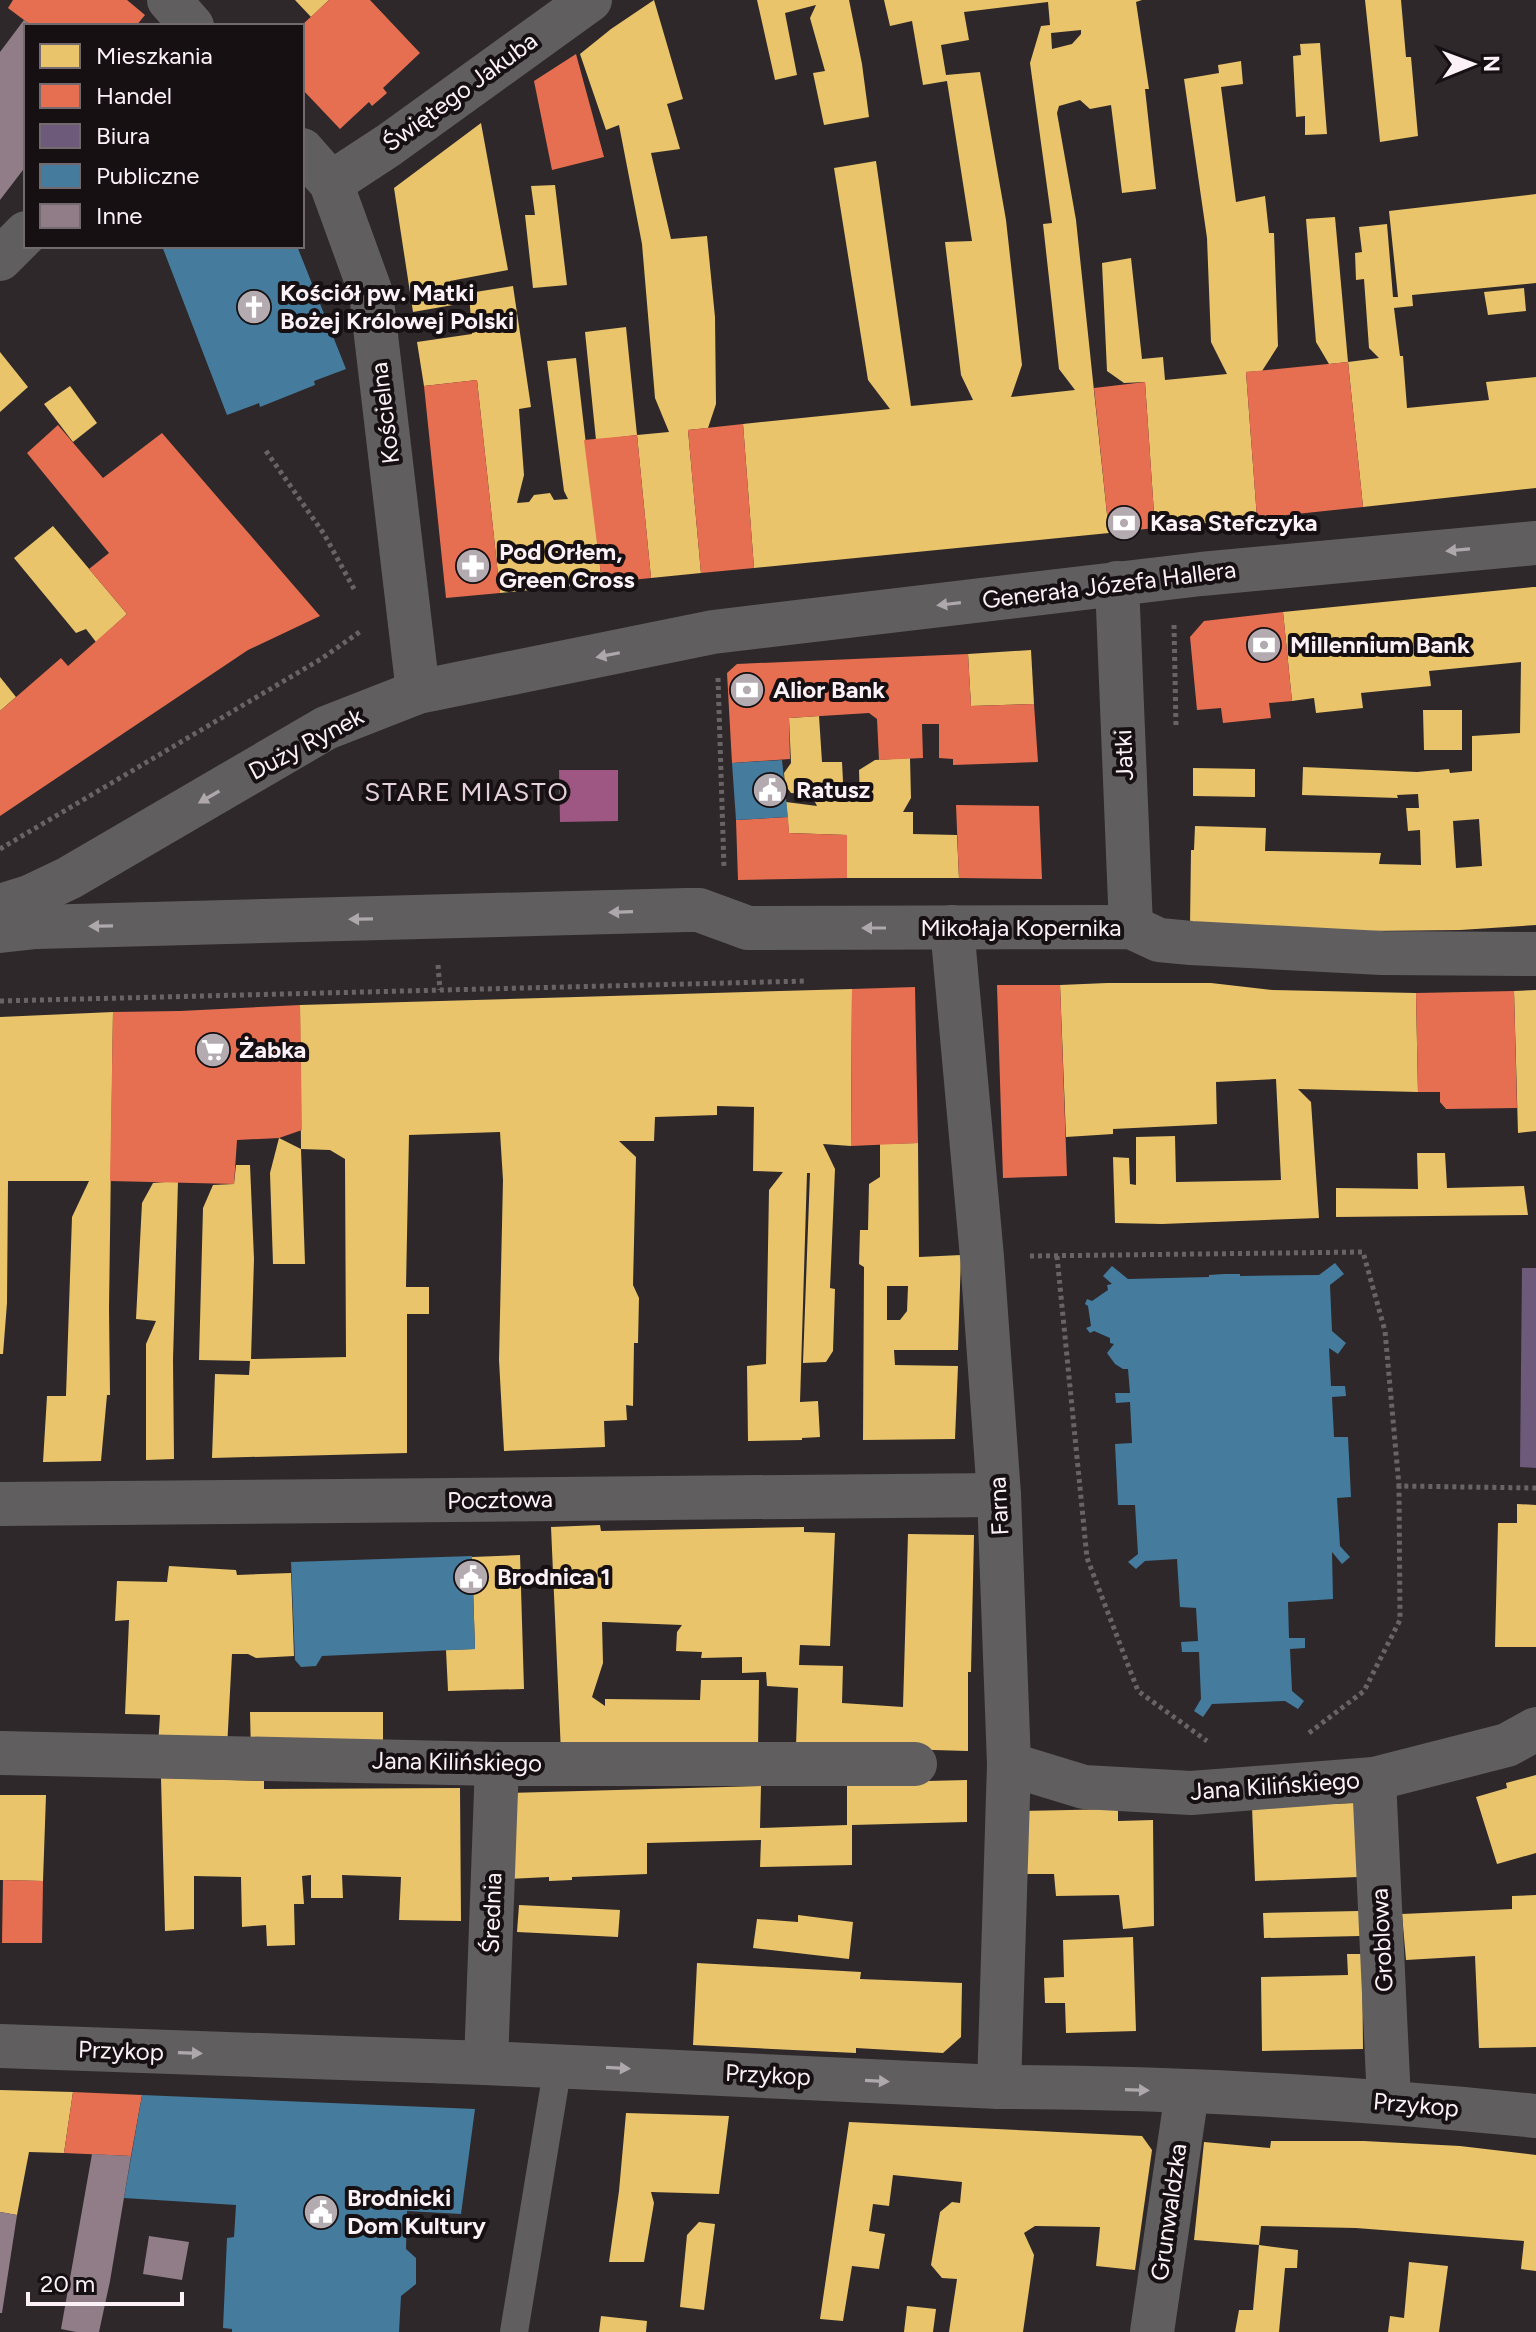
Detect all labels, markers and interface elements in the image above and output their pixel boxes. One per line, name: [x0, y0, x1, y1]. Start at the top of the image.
legend: [24, 24, 304, 248]
north arrow: [1432, 24, 1512, 104]
street label: Świętego Jakuba: [377, 26, 543, 157]
text: Mieszkania: [96, 41, 213, 70]
text: N: [1478, 55, 1505, 72]
text: Handel: [96, 81, 172, 110]
text: Biura: [96, 121, 150, 150]
text: Publiczne: [96, 161, 199, 190]
text: Inne: [96, 201, 142, 230]
place label: Kościół pw. Matki Bożej Królowej Polski: [280, 278, 514, 335]
church icon: Kościół pw. Matki Bożej Królowej Polski: [235, 288, 273, 326]
street label: Kościelna: [364, 361, 405, 466]
bank icon: Kasa Stefczyka: [1105, 504, 1143, 542]
place label: Kasa Stefczyka: [1150, 508, 1318, 537]
place label: Pod Orłem, Green Cross: [499, 537, 635, 594]
one-way arrow: [1445, 544, 1470, 557]
pharmacy icon: Pod Orłem, Green Cross: [454, 547, 492, 585]
street label: Generała Józefa Hallera: [980, 555, 1238, 614]
one-way arrow: [936, 598, 961, 611]
bank icon: Millennium Bank: [1245, 626, 1283, 664]
place label: Millennium Bank: [1290, 630, 1470, 659]
one-way arrow: [595, 649, 620, 661]
bank icon: Alior Bank: [728, 671, 766, 709]
place label: Alior Bank: [773, 675, 885, 704]
street label: Duży Rynek: [243, 701, 368, 786]
street label: Jatki: [1108, 729, 1139, 781]
public building icon: Ratusz: [751, 771, 789, 809]
place label: Ratusz: [796, 775, 870, 804]
district label: STARE MIASTO: [364, 776, 570, 808]
one-way arrow: [198, 790, 220, 804]
one-way arrow: [608, 906, 633, 918]
one-way arrow: [348, 913, 373, 926]
street label: Mikołaja Kopernika: [920, 913, 1122, 942]
one-way arrow: [88, 919, 113, 932]
one-way arrow: [861, 921, 886, 934]
supermarket icon: Żabka: [194, 1031, 232, 1069]
place label: Żabka: [239, 1035, 306, 1064]
street label: Farna: [982, 1476, 1015, 1536]
street label: Pocztowa: [447, 1484, 553, 1515]
public building icon: Brodnica 1: [452, 1558, 490, 1596]
place label: Brodnica 1: [497, 1562, 611, 1591]
street label: Jana Kilińskiego: [372, 1746, 542, 1777]
street label: Jana Kilińskiego: [1189, 1765, 1361, 1806]
street label: Średnia: [476, 1872, 507, 1954]
street label: Groblowa: [1364, 1887, 1399, 1993]
street label: Przykop: [78, 2035, 164, 2066]
one-way arrow: [178, 2046, 203, 2059]
street label: Przykop: [724, 2058, 812, 2091]
one-way arrow: [606, 2062, 631, 2075]
one-way arrow: [865, 2074, 890, 2087]
one-way arrow: [1125, 2084, 1150, 2097]
street label: Przykop: [1372, 2086, 1460, 2123]
street label: Grunwaldzka: [1145, 2141, 1193, 2283]
place label: Brodnicki Dom Kultury: [347, 2183, 486, 2240]
public building icon: Brodnicki Dom Kultury: [302, 2193, 340, 2231]
scale bar: [28, 2256, 182, 2306]
text: 20 m: [40, 2269, 95, 2298]

